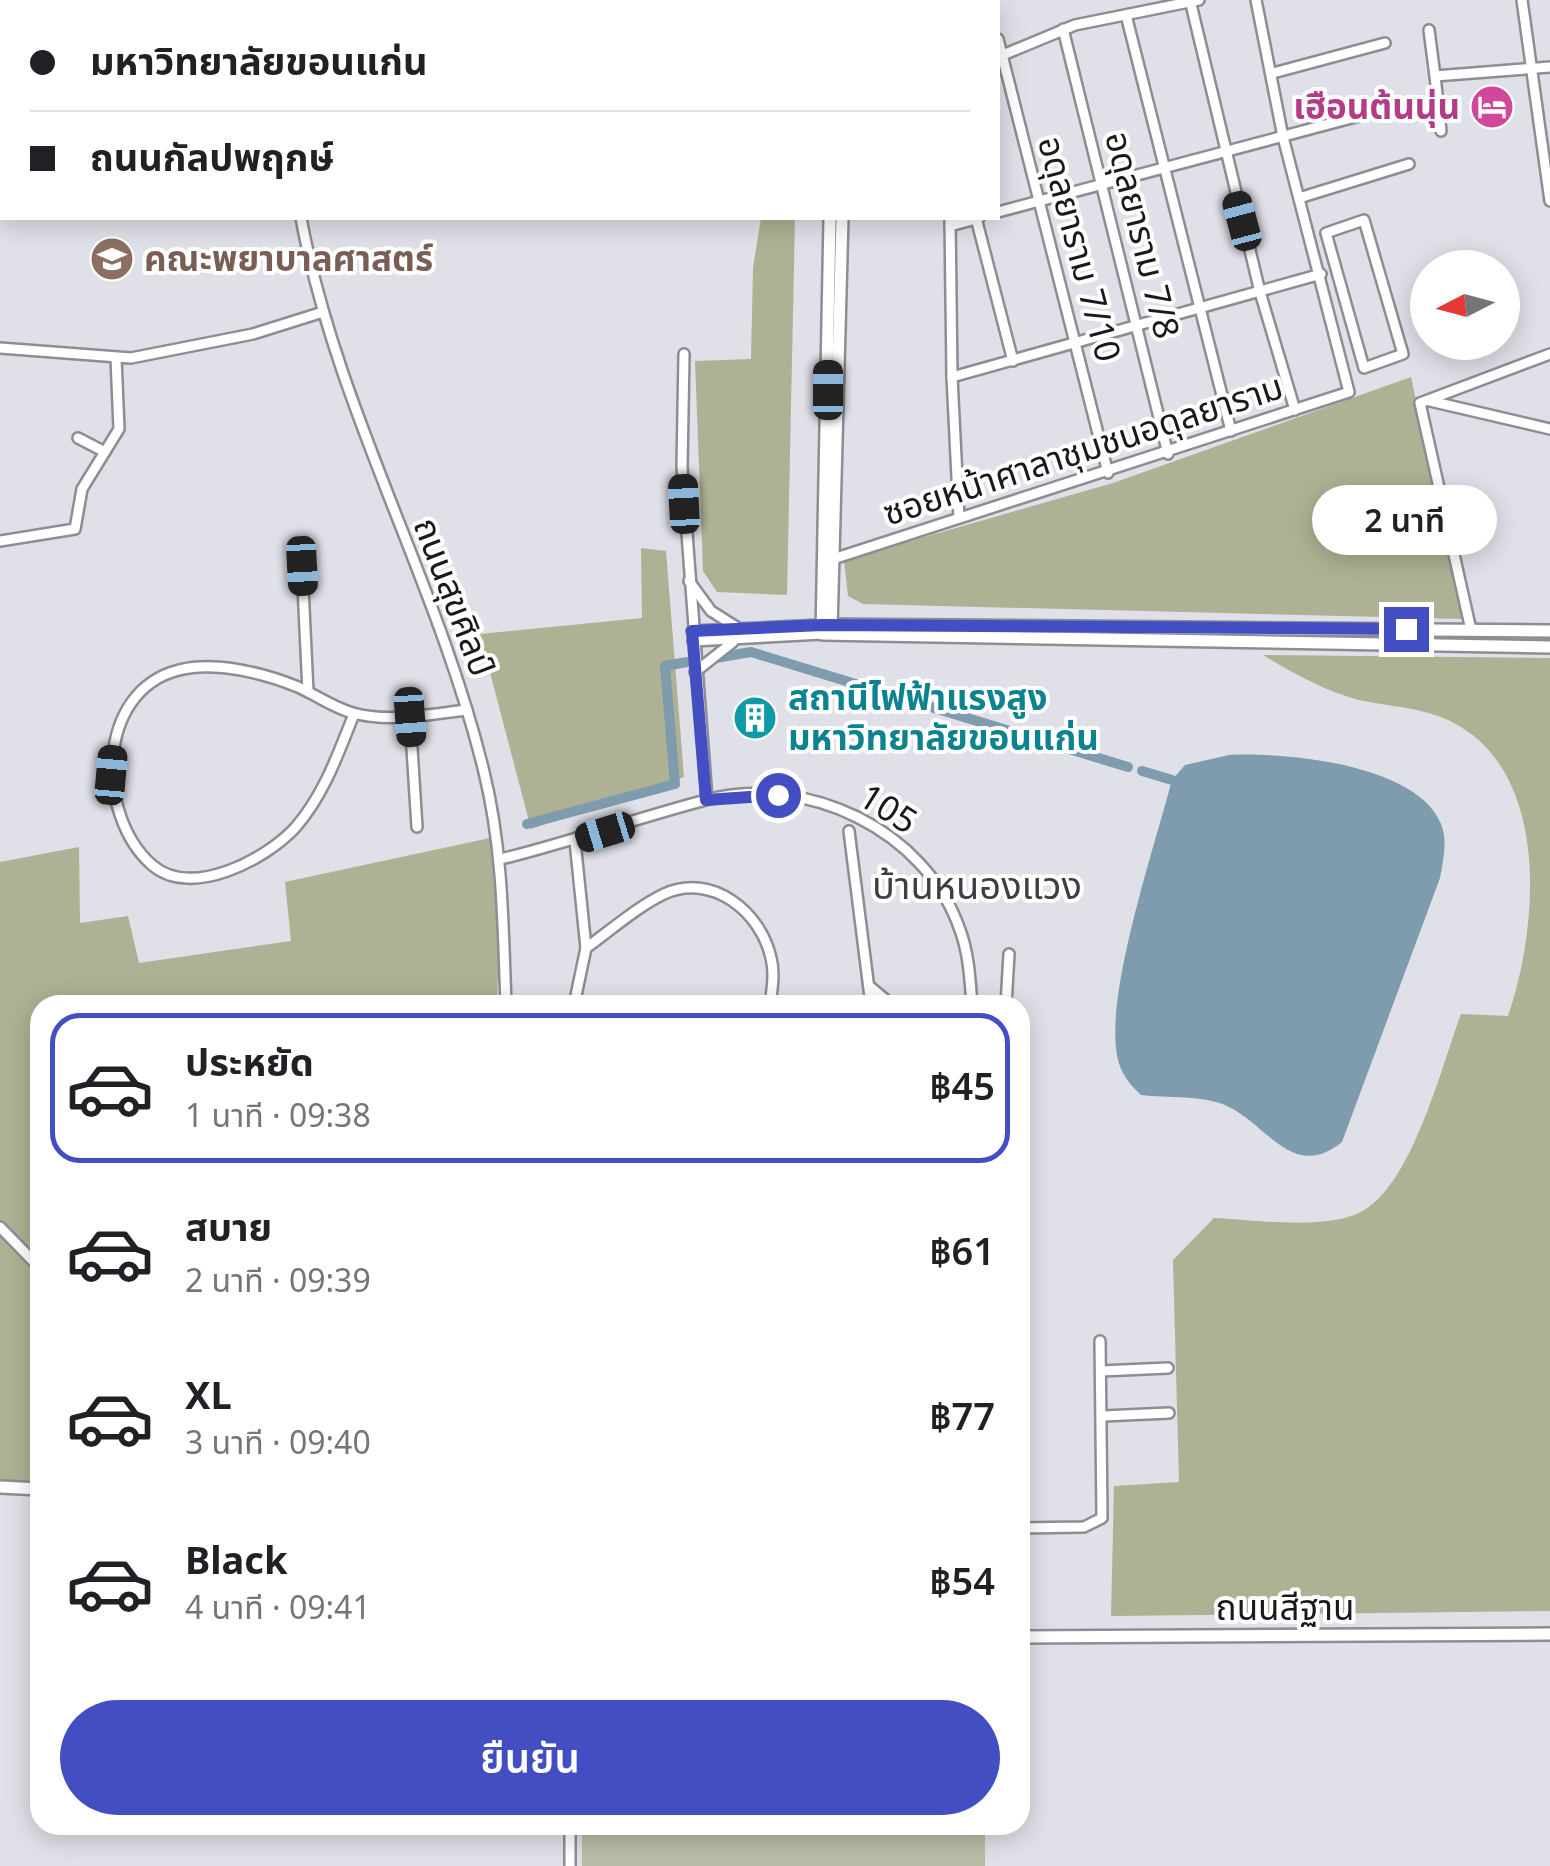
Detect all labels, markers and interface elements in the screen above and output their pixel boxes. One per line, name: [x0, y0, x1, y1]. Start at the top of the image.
text: มหาวิทยาลัยขอนแก่น: [90, 34, 428, 86]
place label: เฮือนต้นนุ่น: [1293, 82, 1460, 129]
hotel icon: เฮือนต้นนุ่น: [1469, 84, 1515, 130]
street label: อดุลยาราม 7/8: [1095, 126, 1192, 343]
text: ถนนกัลปพฤกษ์: [90, 130, 334, 182]
street label: อดุลยาราม 7/10: [1028, 131, 1133, 367]
car: [1220, 188, 1264, 254]
place label: คณะพยาบาลศาสตร์: [144, 234, 434, 281]
school or university icon: คณะพยาบาลศาสตร์: [89, 236, 135, 282]
north arrow: [1410, 250, 1520, 360]
map controls: [1410, 250, 1520, 360]
car: [813, 360, 843, 420]
street label: ซอยหน้าศาลาชุมชนอดุลยาราม: [877, 362, 1288, 535]
car: [667, 473, 701, 535]
callout: 2 นาที: [1314, 484, 1498, 554]
text: 2 นาที: [1364, 498, 1445, 541]
street label: ถนนสุขศิลป์: [404, 510, 507, 683]
car: [285, 535, 319, 597]
route end: [1384, 607, 1429, 652]
place label: สถานีไฟฟ้าแรงสูง มหาวิทยาลัยขอนแก่น: [788, 673, 1099, 760]
car: [393, 686, 427, 748]
building icon: สถานีไฟฟ้าแรงสูง มหาวิทยาลัยขอนแก่น: [732, 695, 778, 741]
car: [93, 744, 129, 806]
street label: 105: [851, 772, 927, 844]
route start: [756, 773, 801, 818]
car: [572, 809, 638, 855]
district label: บ้านหนองแวง: [872, 858, 1082, 910]
text: ประหยัด: [185, 1035, 314, 1087]
icon: car: [65, 1043, 155, 1133]
text: ฿45: [929, 1059, 995, 1111]
text: 1 นาที · 09:38: [185, 1093, 371, 1136]
text: สบาย: [185, 1200, 272, 1252]
icon: car: [65, 1208, 155, 1298]
text: ฿61: [929, 1224, 995, 1276]
text: 2 นาที · 09:39: [185, 1258, 371, 1301]
text: XL: [185, 1368, 232, 1420]
icon: car: [65, 1373, 155, 1463]
text: ฿77: [929, 1389, 995, 1441]
text: 3 นาที · 09:40: [185, 1420, 371, 1463]
text: Black: [185, 1533, 288, 1585]
icon: car: [65, 1538, 155, 1628]
text: ฿54: [929, 1554, 995, 1606]
street label: ถนนสีฐาน: [1216, 1583, 1354, 1630]
text: 4 นาที · 09:41: [185, 1585, 371, 1628]
button: ยืนยัน: [60, 1700, 1000, 1815]

